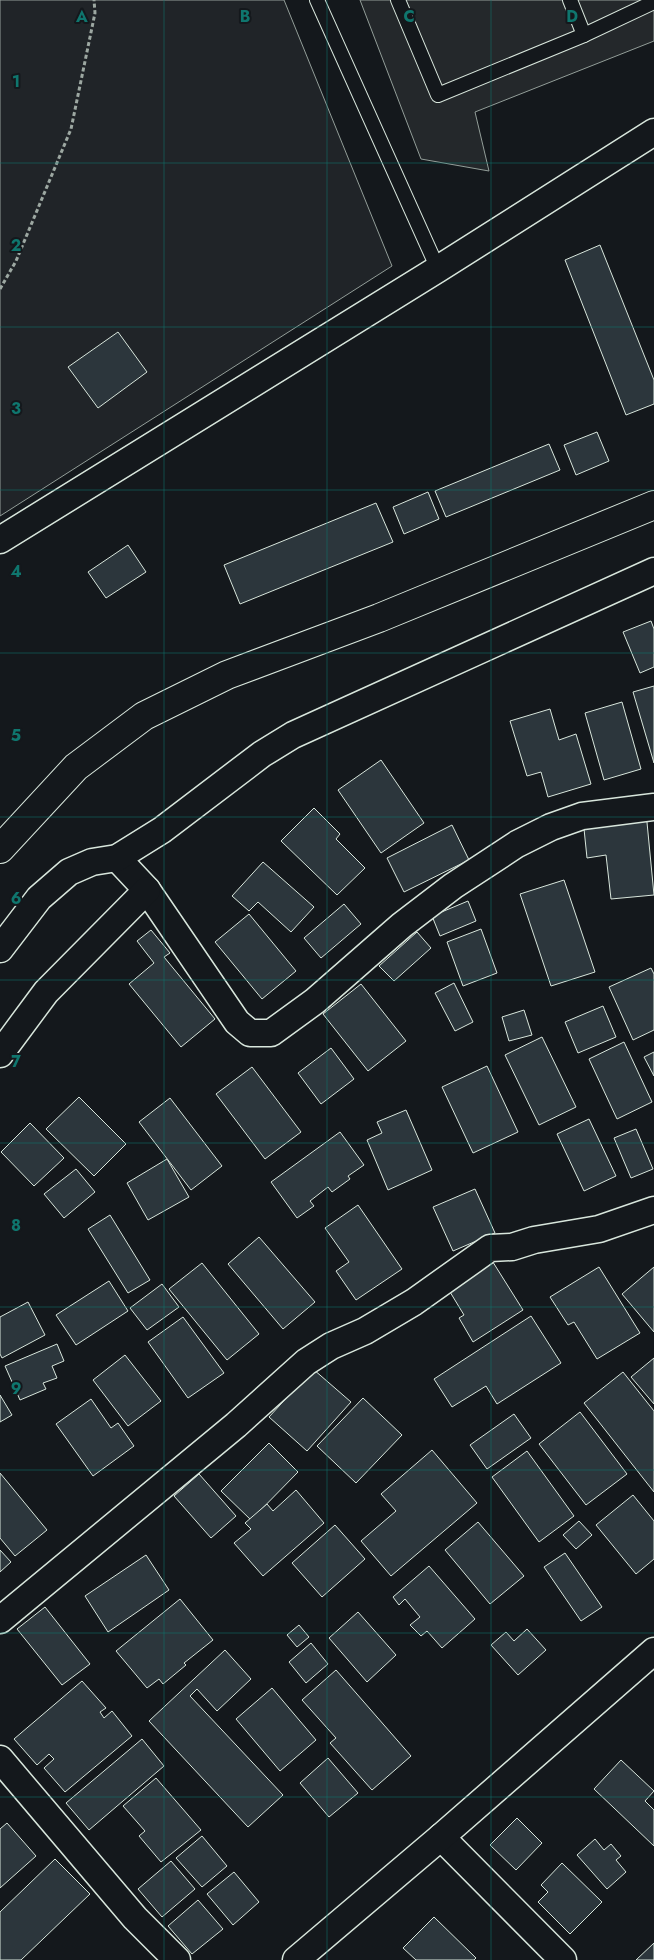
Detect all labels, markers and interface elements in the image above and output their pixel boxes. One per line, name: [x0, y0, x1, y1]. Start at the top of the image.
text: A: [75, 5, 88, 28]
text: B: [240, 5, 250, 28]
text: C: [403, 5, 415, 28]
text: D: [566, 5, 578, 28]
text: 1: [12, 70, 20, 93]
text: 2: [11, 234, 21, 257]
text: 3: [11, 397, 21, 420]
text: 4: [10, 560, 22, 583]
text: 5: [11, 724, 21, 747]
text: 6: [11, 887, 21, 910]
text: 7: [11, 1050, 21, 1073]
text: 8: [11, 1214, 21, 1237]
text: 9: [11, 1377, 21, 1400]

